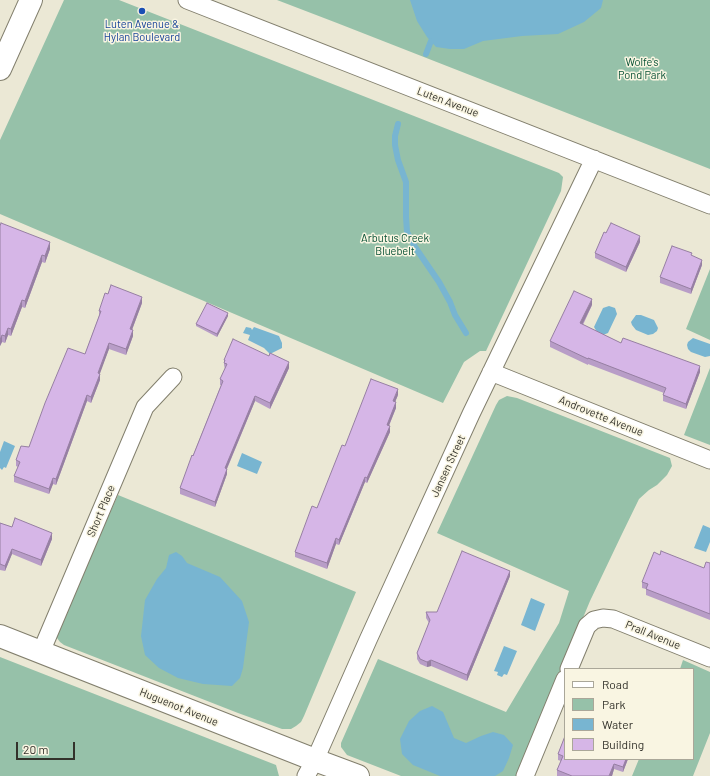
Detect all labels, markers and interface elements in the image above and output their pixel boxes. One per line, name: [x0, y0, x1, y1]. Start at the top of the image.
marker: Luten Avenue & Hylan Boulevard: [137, 6, 147, 16]
place label: Luten Avenue & Hylan Boulevard: [104, 17, 180, 43]
park label: Wolfe's Pond Park: [618, 55, 666, 81]
street label: Luten Avenue: [415, 84, 481, 120]
park label: Arbutus Creek Bluebelt: [361, 231, 429, 257]
street label: Androvette Avenue: [557, 393, 645, 439]
street label: Jansen Street: [428, 433, 468, 499]
street label: Short Place: [84, 483, 118, 539]
street label: Prall Avenue: [623, 618, 683, 652]
legend: [564, 668, 694, 760]
text: Road: [602, 677, 629, 691]
street label: Huguenot Avenue: [138, 685, 220, 729]
text: Park: [602, 697, 626, 711]
text: Water: [602, 717, 633, 731]
scale bar: [18, 734, 77, 760]
text: Building: [602, 737, 644, 751]
text: 20 m: [23, 742, 49, 756]

